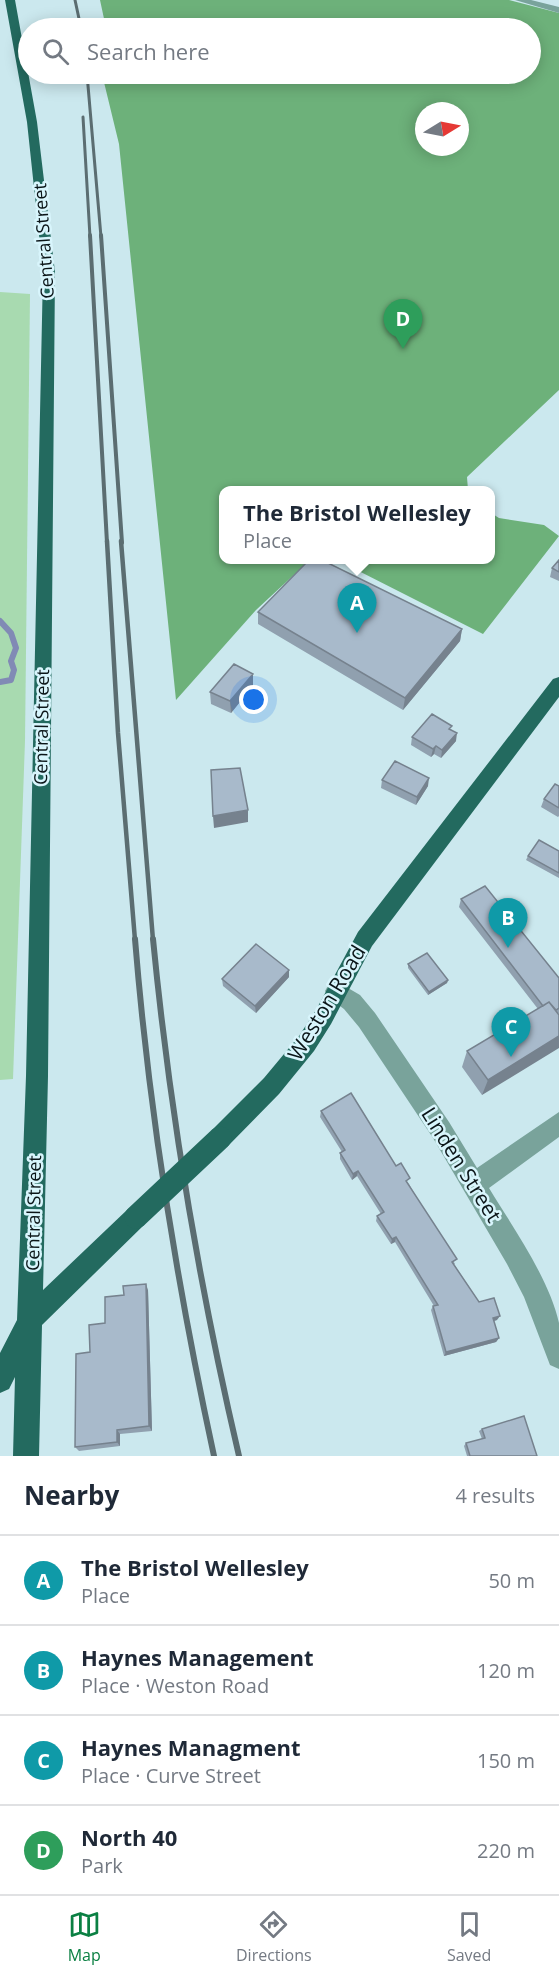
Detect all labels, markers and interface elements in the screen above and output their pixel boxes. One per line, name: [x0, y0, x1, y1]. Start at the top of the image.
search box: [18, 18, 541, 84]
icon: search: [39, 35, 72, 68]
text: Search here: [87, 36, 210, 66]
north arrow: [415, 102, 469, 156]
street label: Central Street: [27, 182, 59, 300]
pin: D: [384, 300, 422, 349]
popup: [219, 486, 495, 564]
text: The Bristol Wellesley: [243, 497, 471, 527]
text: Place: [243, 527, 292, 554]
pin: A: [338, 584, 376, 633]
street label: Central Street: [28, 669, 54, 785]
your location: [239, 685, 268, 714]
pin: B: [488, 898, 528, 948]
street label: Weston Road: [281, 940, 372, 1065]
pin: C: [492, 1008, 530, 1057]
street label: Linden Street: [415, 1102, 508, 1227]
street label: Central Street: [20, 1155, 46, 1271]
text: Nearby: [24, 1477, 119, 1513]
text: 4 results: [455, 1482, 535, 1509]
text: The Bristol Wellesley: [81, 1552, 309, 1582]
text: A: [37, 1567, 50, 1594]
text: 50 m: [488, 1567, 535, 1594]
text: Place: [81, 1582, 130, 1609]
text: Haynes Management: [81, 1642, 314, 1672]
text: B: [37, 1657, 50, 1684]
text: 120 m: [477, 1657, 535, 1684]
text: Place · Weston Road: [81, 1672, 269, 1699]
text: Haynes Managment: [81, 1732, 301, 1762]
text: C: [37, 1747, 50, 1774]
text: 150 m: [477, 1747, 535, 1774]
text: Place · Curve Street: [81, 1762, 261, 1789]
text: North 40: [81, 1822, 177, 1852]
text: D: [36, 1837, 51, 1864]
text: 220 m: [477, 1837, 535, 1864]
text: Park: [81, 1852, 123, 1879]
tab: Map: [68, 1908, 101, 1966]
tab: Directions: [236, 1908, 312, 1966]
tab: Saved: [447, 1908, 491, 1966]

